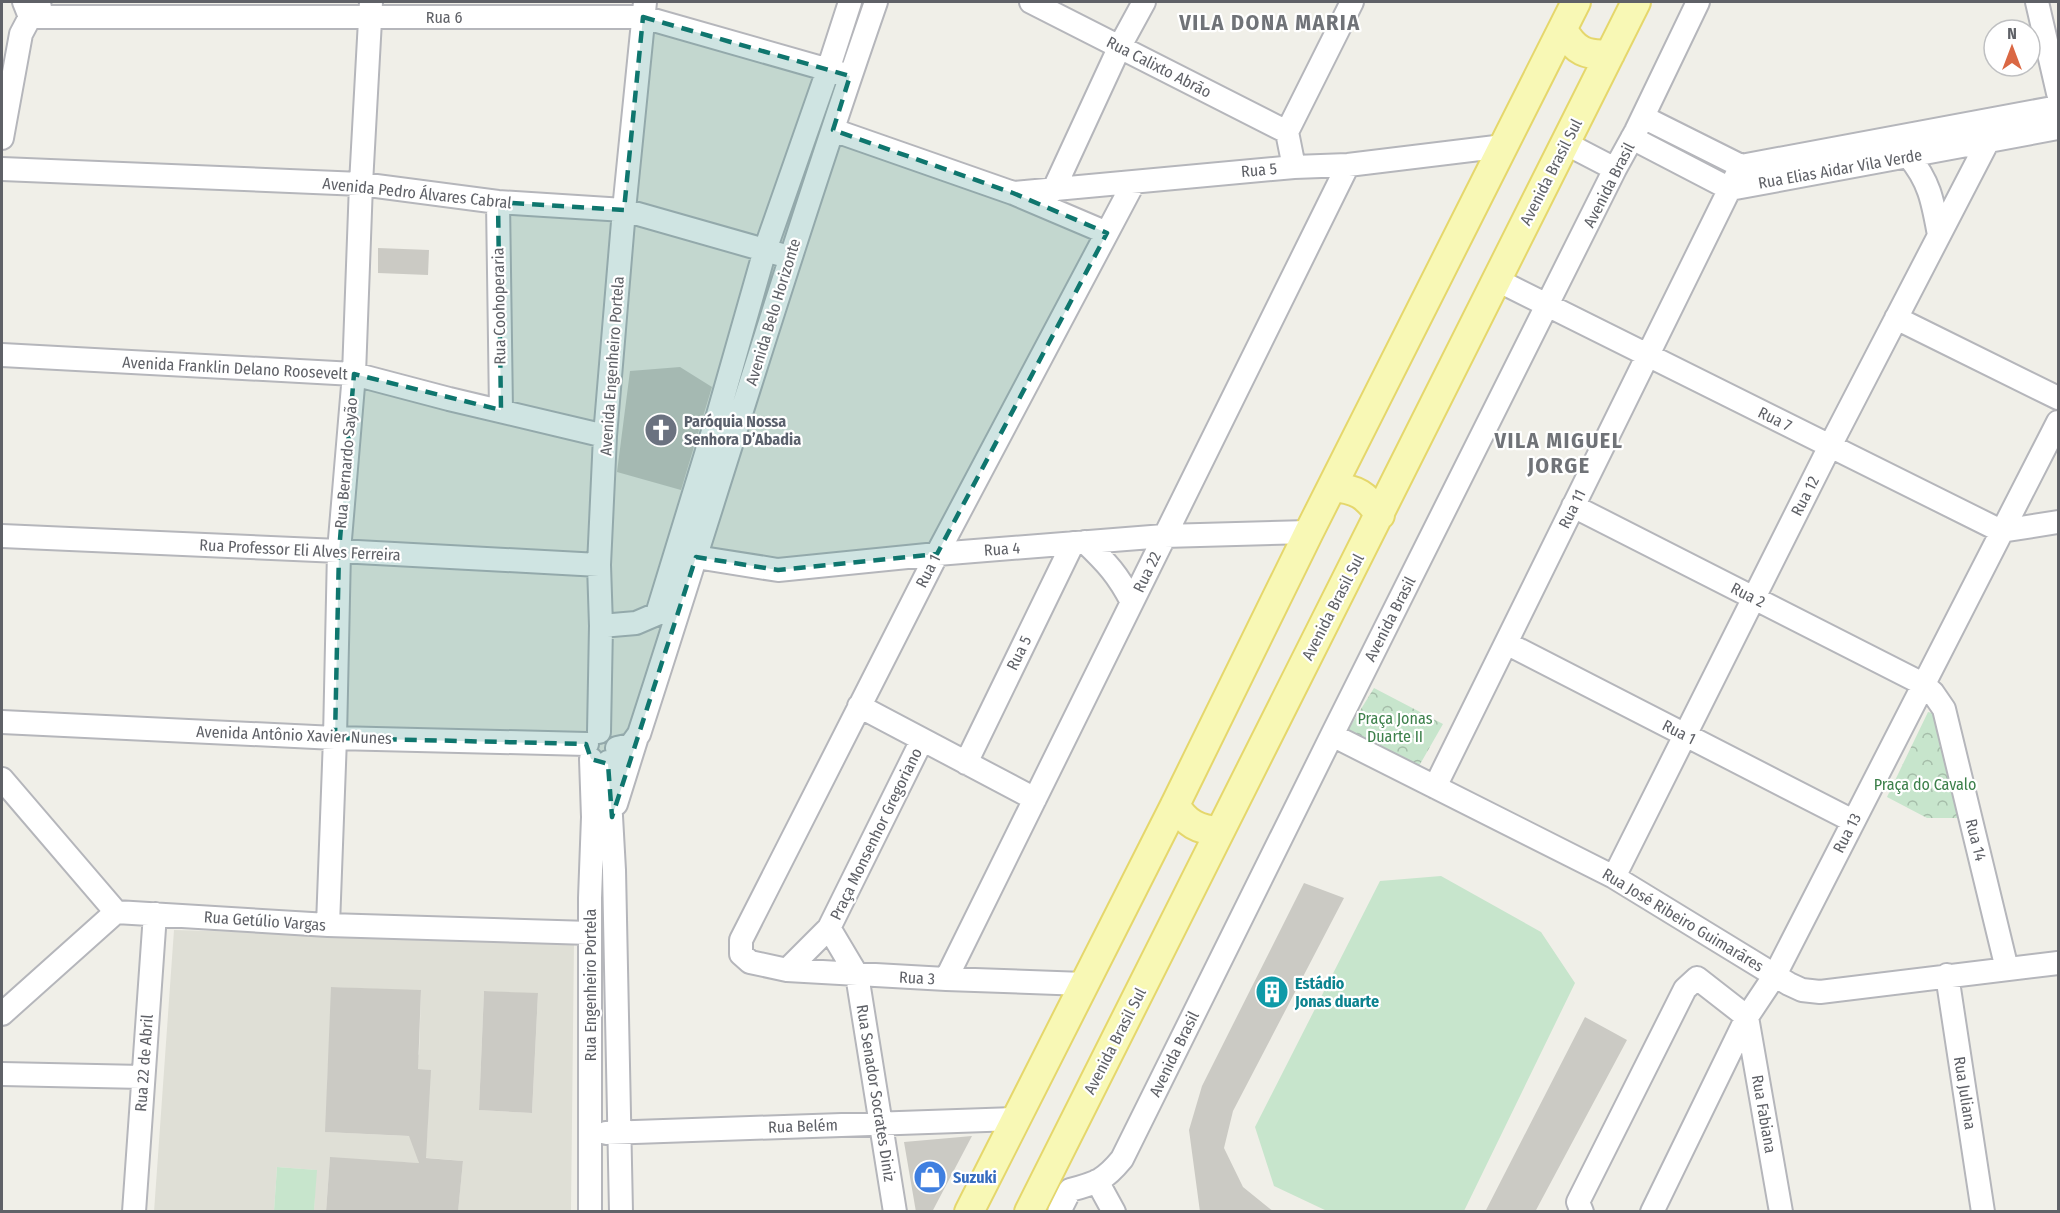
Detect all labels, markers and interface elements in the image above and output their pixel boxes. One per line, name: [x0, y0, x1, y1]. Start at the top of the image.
street label: Rua 6: [426, 8, 462, 27]
district label: VILA DONA MARIA: [1178, 9, 1361, 36]
north arrow: [1982, 18, 2042, 78]
text: N: [2007, 24, 2017, 43]
street label: Rua Calixto Abrão: [1103, 32, 1215, 102]
street label: Avenida Brasil Sul: [1516, 116, 1586, 228]
street label: Avenida Brasil: [1579, 139, 1639, 231]
street label: Rua Elias Aidar Vila Verde: [1757, 145, 1924, 193]
street label: Rua 5: [1240, 159, 1278, 181]
street label: Avenida Pedro Álvares Cabral: [322, 174, 512, 212]
street label: Avenida Belo Horizonte: [742, 236, 804, 388]
street label: Rua Coohoperaria: [488, 247, 510, 365]
street label: Avenida Engenheiro Portela: [596, 275, 628, 456]
street label: Avenida Franklin Delano Roosevelt: [122, 353, 349, 383]
street label: Rua Bernardo Sayão: [331, 397, 361, 529]
street label: Rua 7: [1755, 403, 1795, 435]
church icon: Paróquia Nossa Senhora D’Abadia: [643, 412, 679, 448]
place label: Paróquia Nossa Senhora D’Abadia: [684, 412, 801, 449]
district label: VILA MIGUEL JORGE: [1493, 427, 1624, 479]
street label: Rua 12: [1787, 473, 1823, 519]
street label: Rua 11: [1554, 486, 1590, 532]
street label: Rua Professor Eli Alves Ferreira: [199, 535, 401, 565]
street label: Rua 4: [983, 538, 1021, 560]
street label: Rua 22: [1129, 549, 1165, 595]
street label: Rua 1: [912, 551, 944, 591]
street label: Avenida Brasil Sul: [1298, 551, 1368, 663]
street label: Avenida Brasil: [1360, 573, 1420, 665]
street label: Rua 2: [1728, 578, 1768, 612]
street label: Rua 5: [1003, 633, 1035, 673]
park label: Praça Jonas Duarte II: [1357, 709, 1433, 746]
street label: Rua 1: [1659, 716, 1699, 748]
street label: Avenida Antônio Xavier Nunes: [196, 722, 392, 748]
street label: Praça Monsenhor Gregoriano: [826, 745, 926, 923]
park label: Praça do Cavalo: [1874, 775, 1976, 794]
street label: Rua 13: [1829, 810, 1865, 856]
street label: Rua 14: [1962, 817, 1990, 863]
street label: Rua José Ribeiro Guimarãres: [1599, 864, 1767, 976]
street label: Rua Getúlio Vargas: [203, 907, 327, 935]
street label: Rua Engenheiro Portela: [581, 909, 600, 1061]
street label: Rua 3: [899, 968, 935, 988]
building icon: Estádio Jonas duarte: [1254, 974, 1290, 1010]
place label: Estádio Jonas duarte: [1294, 974, 1379, 1011]
street label: Avenida Brasil Sul: [1080, 985, 1150, 1097]
street label: Rua Senador Socrates Diniz: [853, 1003, 899, 1183]
street label: Avenida Brasil: [1145, 1008, 1203, 1100]
street label: Rua 22 de Abril: [131, 1014, 157, 1112]
street label: Rua Juliana: [1950, 1055, 1980, 1131]
street label: Rua Fabiana: [1748, 1073, 1780, 1155]
street label: Rua Belém: [768, 1115, 838, 1137]
shop icon: Suzuki: [912, 1159, 948, 1195]
place label: Suzuki: [953, 1168, 997, 1187]

